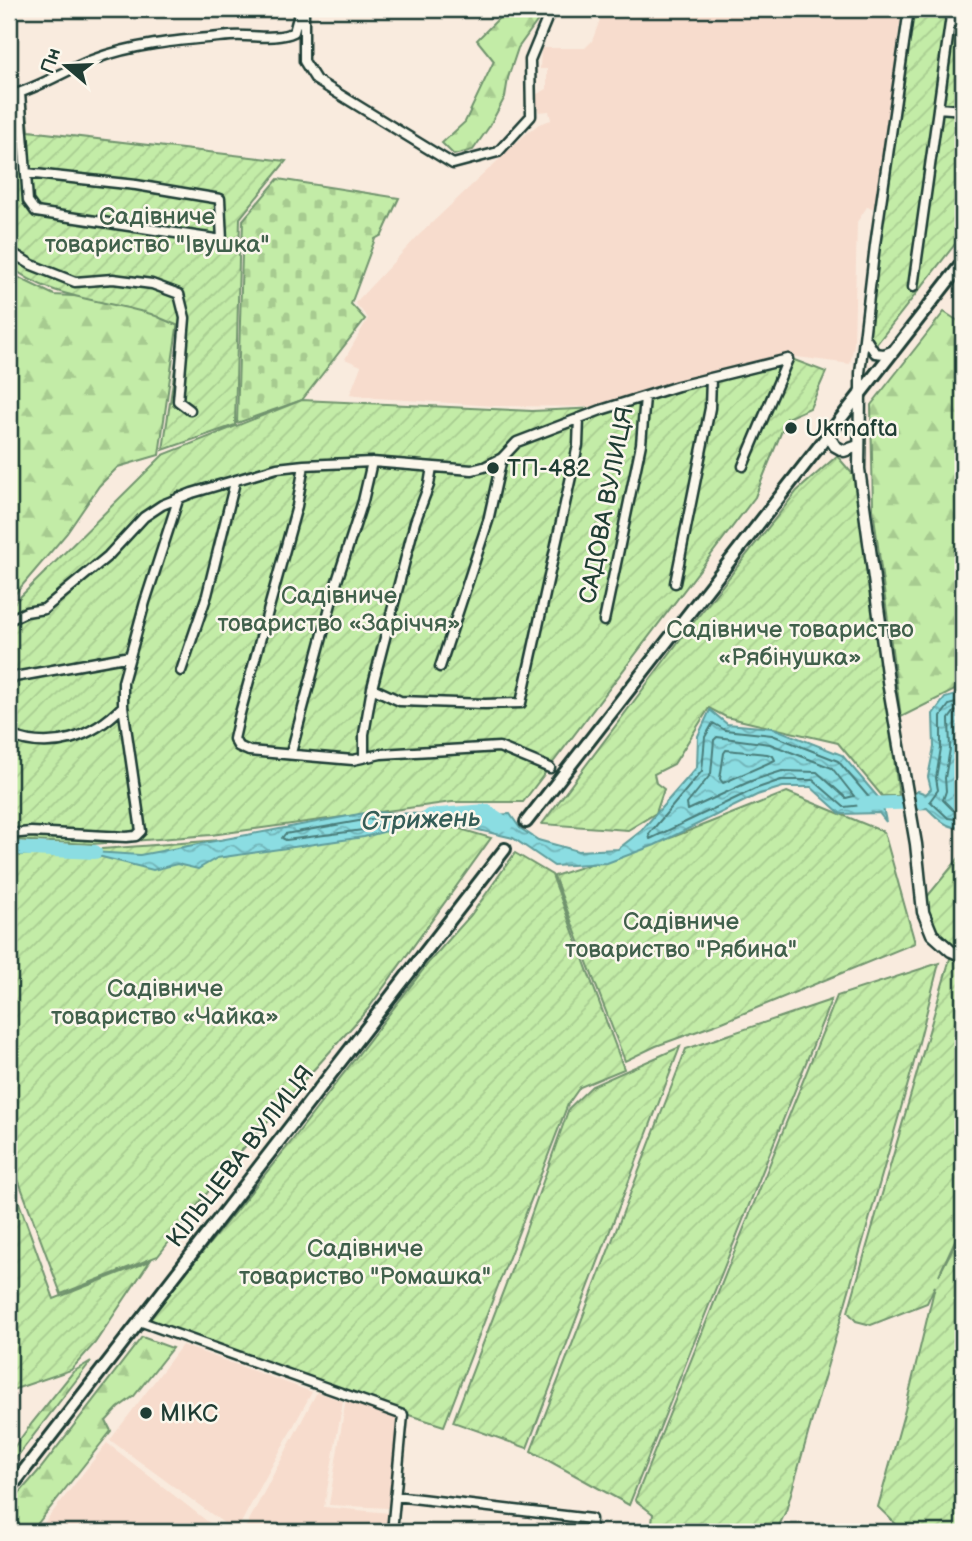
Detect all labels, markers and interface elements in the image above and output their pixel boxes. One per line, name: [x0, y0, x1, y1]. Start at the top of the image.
north arrow: [32, 32, 102, 102]
text: Пн: [36, 45, 66, 77]
park label: Садівниче товариство "Івушка": [45, 202, 269, 259]
street label: САДОВА ВУЛИЦЯ: [573, 404, 640, 606]
place label: Ukrnafta: [805, 414, 898, 443]
marker: Ukrnafta: [783, 420, 799, 436]
place label: ТП-482: [507, 454, 591, 483]
marker: ТП-482: [485, 460, 501, 476]
park label: Садівниче товариство «Заріччя»: [217, 581, 461, 638]
park label: Садівниче товариство «Рябінушка»: [666, 615, 914, 672]
water label: Стрижень: [361, 803, 481, 838]
park label: Садівниче товариство "Рябина": [565, 907, 797, 964]
park label: Садівниче товариство «Чайка»: [51, 974, 279, 1031]
street label: КІЛЬЦЕВА ВУЛИЦЯ: [160, 1060, 320, 1253]
park label: Садівниче товариство "Ромашка": [239, 1234, 491, 1291]
place label: МІКС: [160, 1399, 218, 1428]
marker: МІКС: [138, 1405, 154, 1421]

